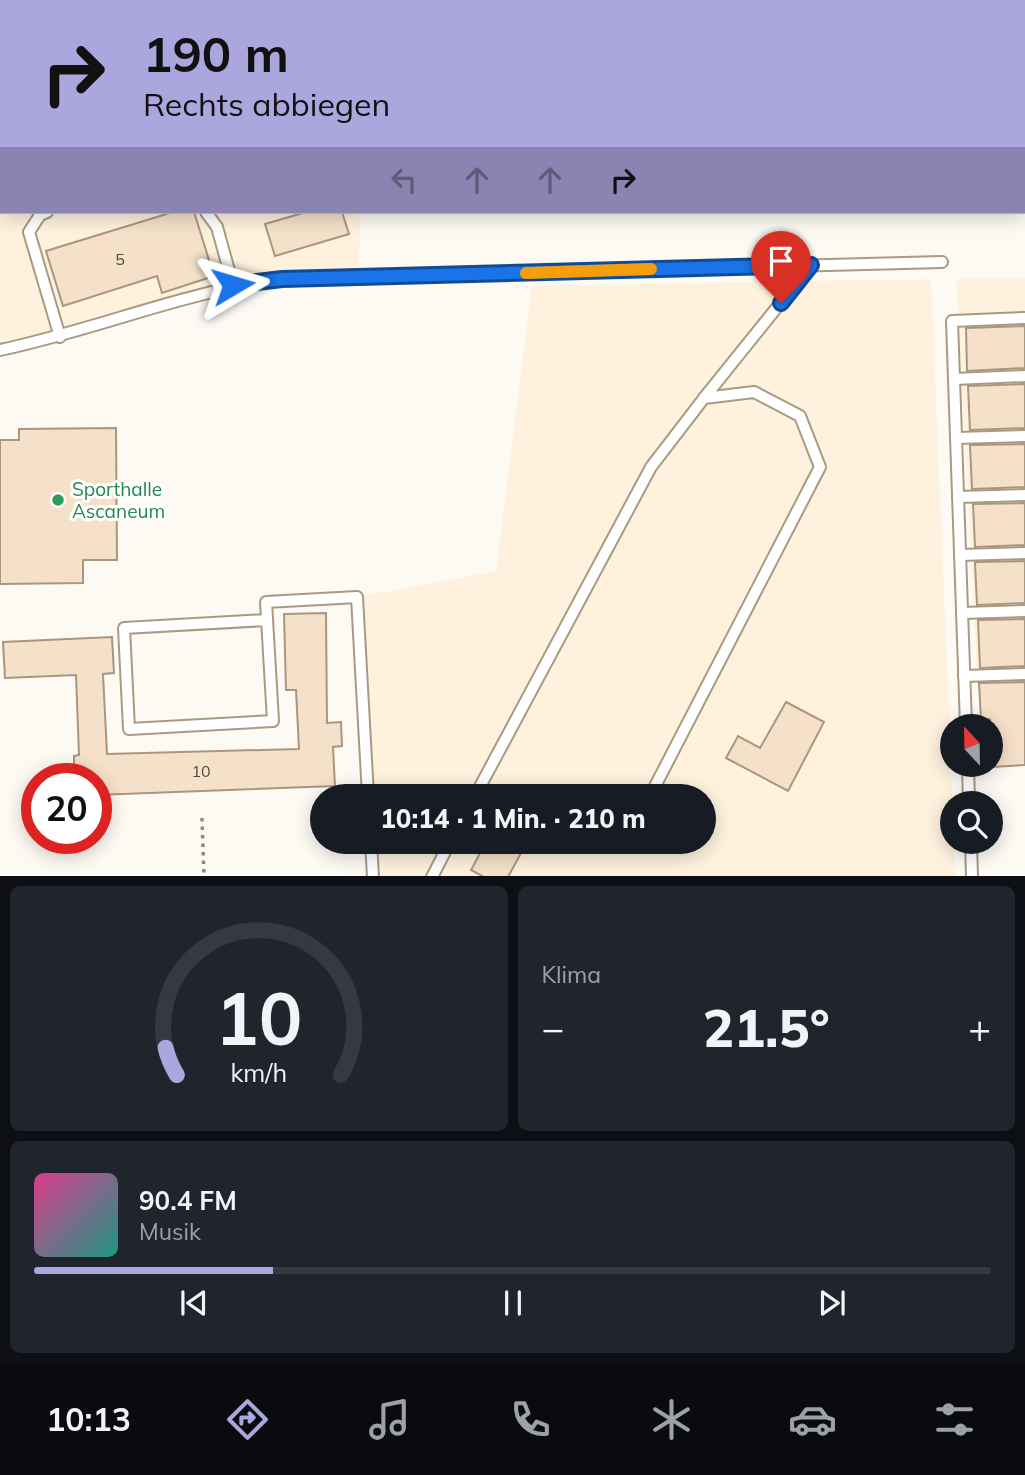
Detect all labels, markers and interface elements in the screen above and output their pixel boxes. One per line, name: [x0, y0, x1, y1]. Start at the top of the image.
text: 190 m: [143, 23, 289, 84]
icon: right: [28, 28, 119, 119]
text: Rechts abbiegen: [143, 84, 390, 124]
icon: left: [385, 161, 423, 199]
icon: ahead: [458, 161, 496, 199]
icon: ahead: [531, 161, 569, 199]
icon: right: [604, 161, 642, 199]
pin: [751, 231, 811, 303]
icon: arrive: [762, 242, 800, 280]
position arrow: [196, 248, 270, 322]
house number: 5: [115, 249, 125, 269]
place label: Sporthalle Ascaneum: [72, 477, 165, 523]
marker: Sporthalle Ascaneum: [50, 492, 66, 508]
north arrow: [940, 714, 1003, 777]
map controls: [940, 714, 1003, 854]
house number: 10: [191, 761, 211, 781]
speed limit sign: 20: [21, 763, 112, 854]
button: search: [940, 791, 1003, 854]
text: 10:14 · 1 Min. · 210 m: [380, 802, 646, 835]
text: Klima: [542, 960, 601, 989]
text: 10: [215, 972, 302, 1063]
text: 21.5°: [703, 995, 830, 1060]
text: −: [542, 1004, 564, 1052]
text: +: [968, 1004, 991, 1052]
text: km/h: [230, 1056, 287, 1087]
text: 90.4 FM: [139, 1184, 237, 1217]
text: Musik: [139, 1217, 201, 1246]
icon: previous: [175, 1284, 213, 1322]
icon: pause: [494, 1284, 532, 1322]
icon: next: [813, 1284, 851, 1322]
icon: directions: [223, 1395, 272, 1444]
icon: music: [365, 1395, 414, 1444]
icon: phone: [506, 1395, 555, 1444]
icon: climate: [647, 1395, 696, 1444]
icon: car: [788, 1395, 837, 1444]
icon: filters: [930, 1395, 979, 1444]
text: 10:13: [46, 1399, 131, 1439]

